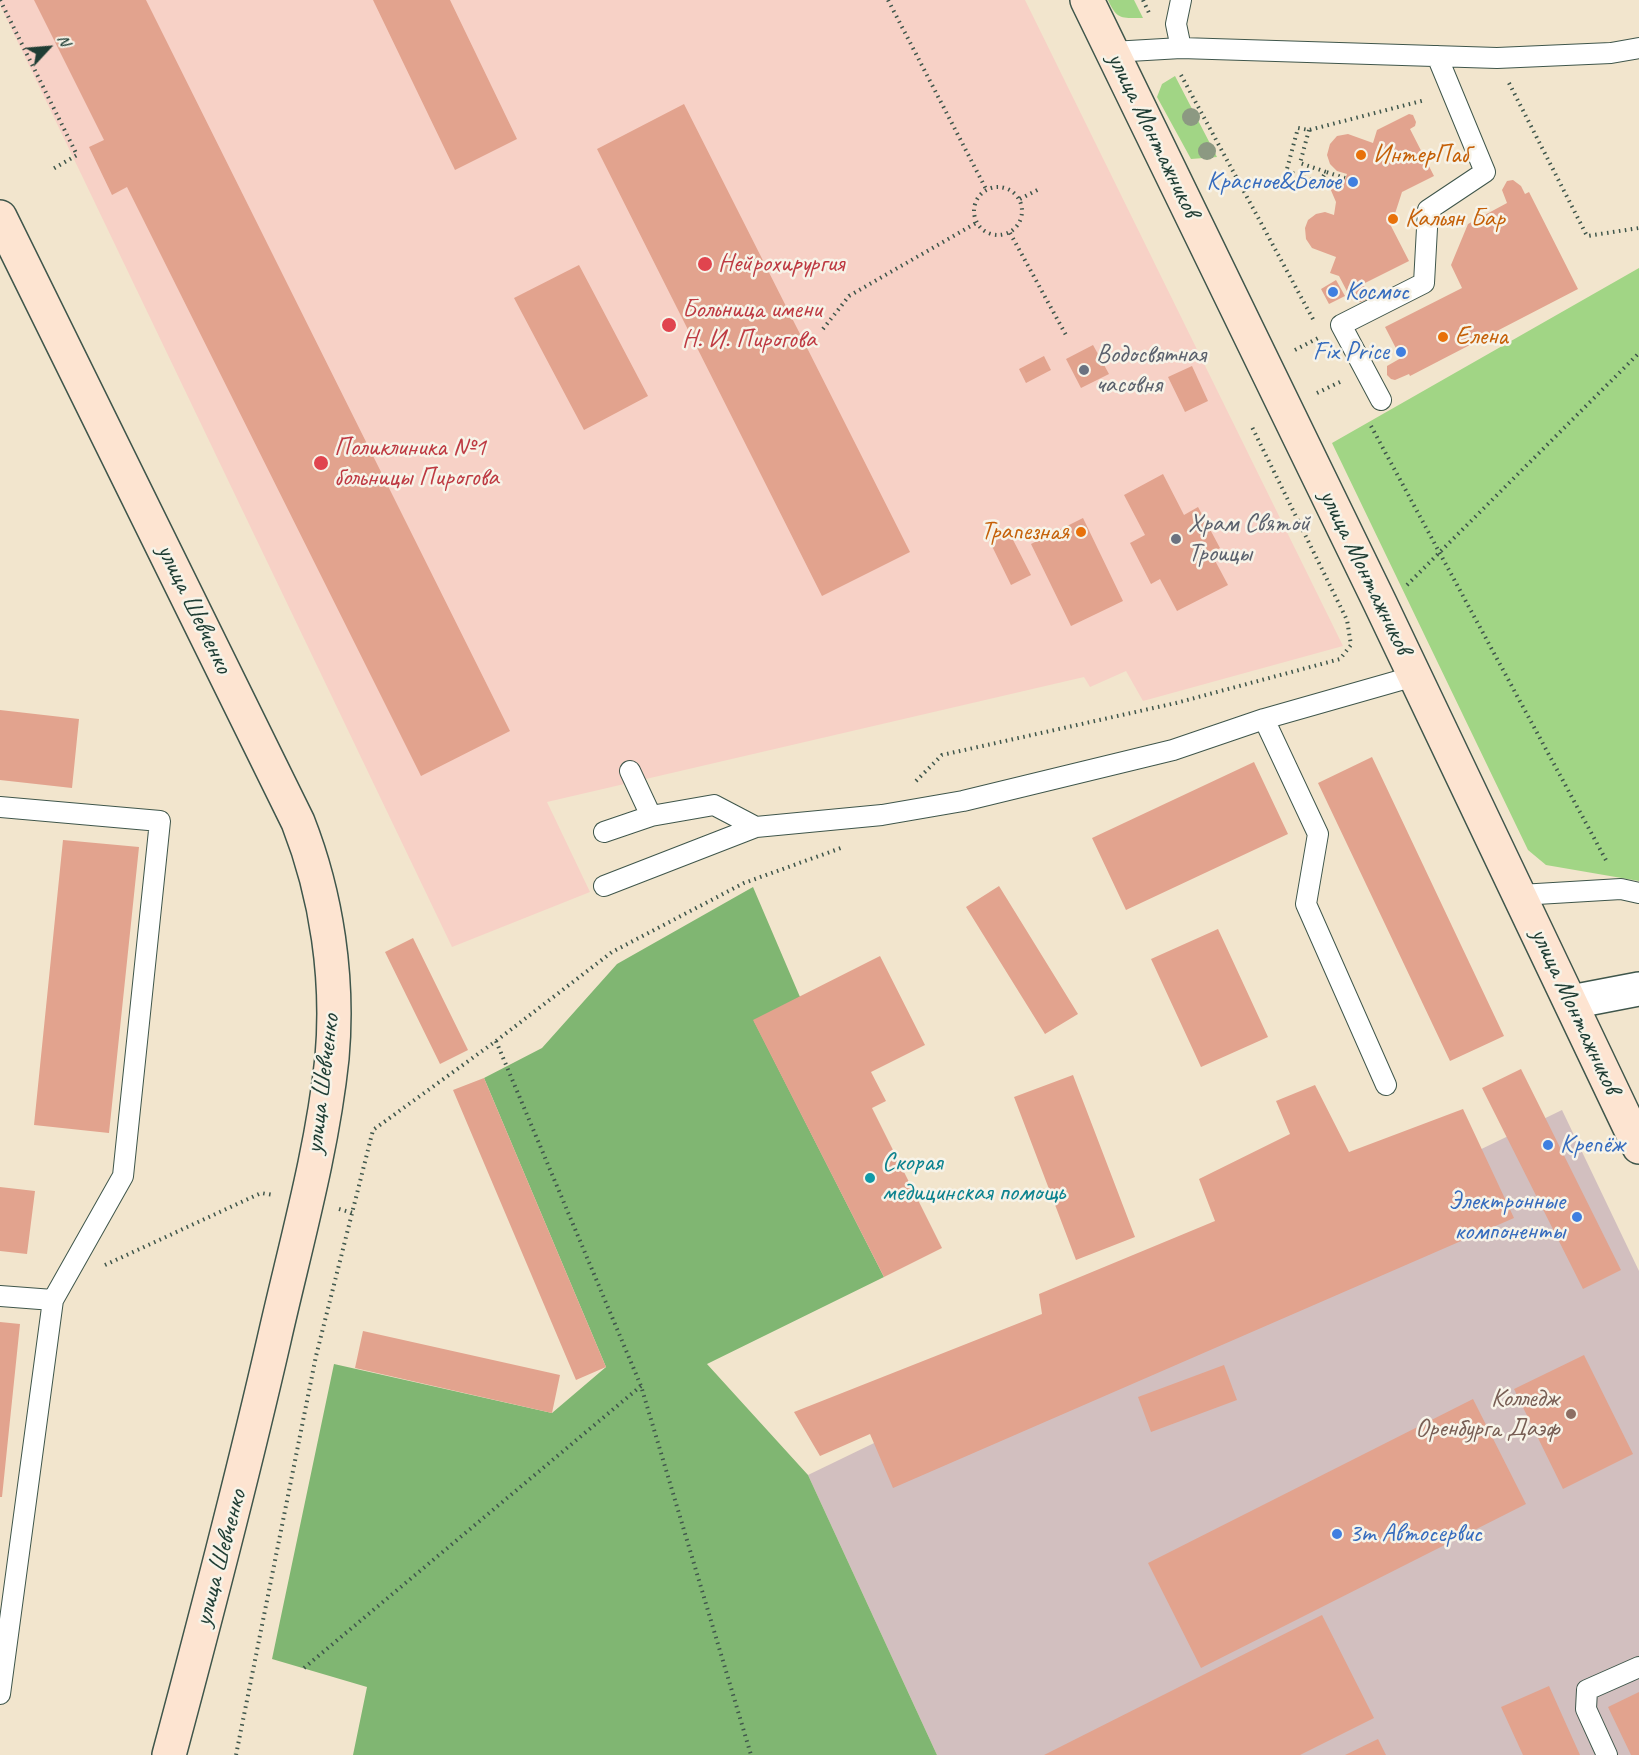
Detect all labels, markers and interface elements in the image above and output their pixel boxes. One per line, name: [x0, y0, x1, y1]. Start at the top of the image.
north arrow: [18, 18, 78, 78]
text: N: [53, 31, 75, 49]
street label: улица Монтажников: [1100, 48, 1206, 222]
place label: ИнтерПаб: [1373, 139, 1468, 171]
marker: ИнтерПаб: [1354, 148, 1368, 162]
place label: Красное&Белое: [1206, 166, 1341, 198]
marker: Красное&Белое: [1346, 175, 1360, 189]
place label: Кальян Бар: [1405, 203, 1505, 235]
marker: Кальян Бар: [1386, 212, 1400, 226]
place label: Нейрохирургия: [718, 248, 844, 280]
marker: Нейрохирургия: [696, 255, 714, 273]
place label: Космос: [1345, 276, 1409, 308]
marker: Космос: [1326, 285, 1340, 299]
place label: Больница имени Н. И. Пирогова: [682, 294, 821, 356]
marker: Больница имени Н. И. Пирогова: [660, 316, 678, 334]
place label: Елена: [1455, 321, 1508, 353]
marker: Елена: [1436, 330, 1450, 344]
place label: Fix Price: [1313, 336, 1389, 368]
place label: Водосвятная часовня: [1096, 339, 1206, 400]
marker: Fix Price: [1394, 345, 1408, 359]
marker: Водосвятная часовня: [1077, 363, 1091, 377]
place label: Поликлиника №1 больницы Пирогова: [334, 432, 499, 494]
marker: Поликлиника №1 больницы Пирогова: [312, 454, 330, 472]
street label: улица Монтажников: [1312, 485, 1418, 659]
place label: Храм Святой Троицы: [1188, 508, 1310, 570]
place label: Трапезная: [981, 516, 1069, 548]
marker: Трапезная: [1074, 525, 1088, 539]
marker: Храм Святой Троицы: [1169, 532, 1183, 546]
street label: улица Шевченко: [149, 539, 239, 679]
street label: улица Монтажников: [1523, 923, 1627, 1099]
street label: улица Шевченко: [299, 1012, 347, 1156]
place label: Крепёж: [1560, 1129, 1625, 1161]
marker: Крепёж: [1541, 1138, 1555, 1152]
place label: Скорая медицинская помощь: [882, 1147, 1065, 1208]
marker: Скорая медицинская помощь: [863, 1171, 877, 1185]
place label: Электронные компоненты: [1448, 1186, 1565, 1248]
marker: Электронные компоненты: [1570, 1210, 1584, 1224]
place label: Колледж Оренбурга Даэф: [1415, 1383, 1559, 1444]
marker: Колледж Оренбурга Даэф: [1564, 1407, 1578, 1421]
street label: улица Шевченко: [188, 1486, 254, 1630]
place label: 3m Автосервис: [1349, 1518, 1482, 1550]
marker: 3m Автосервис: [1330, 1527, 1344, 1541]

